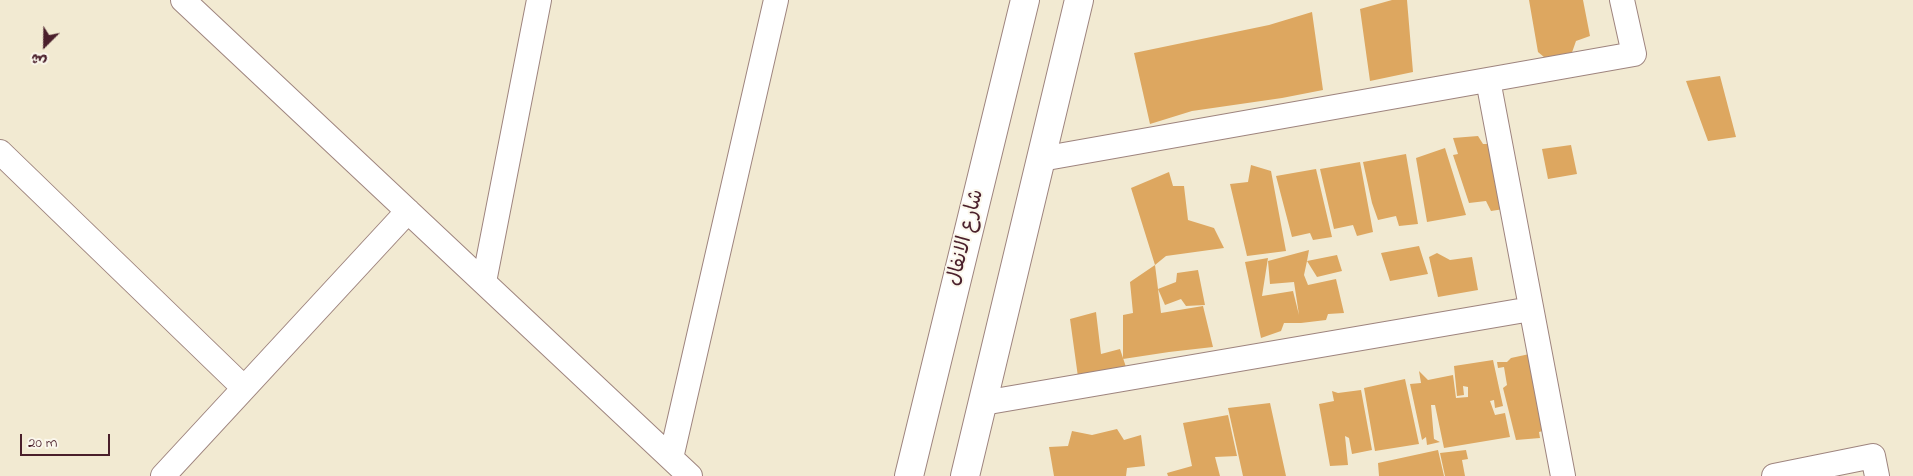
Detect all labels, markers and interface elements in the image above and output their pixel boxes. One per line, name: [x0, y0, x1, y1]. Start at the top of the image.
north arrow: [20, 20, 70, 70]
text: ش: [28, 47, 50, 72]
street label: شارع الانفال: [943, 187, 991, 289]
scale bar: [22, 424, 112, 456]
text: 20 m: [28, 432, 57, 454]

